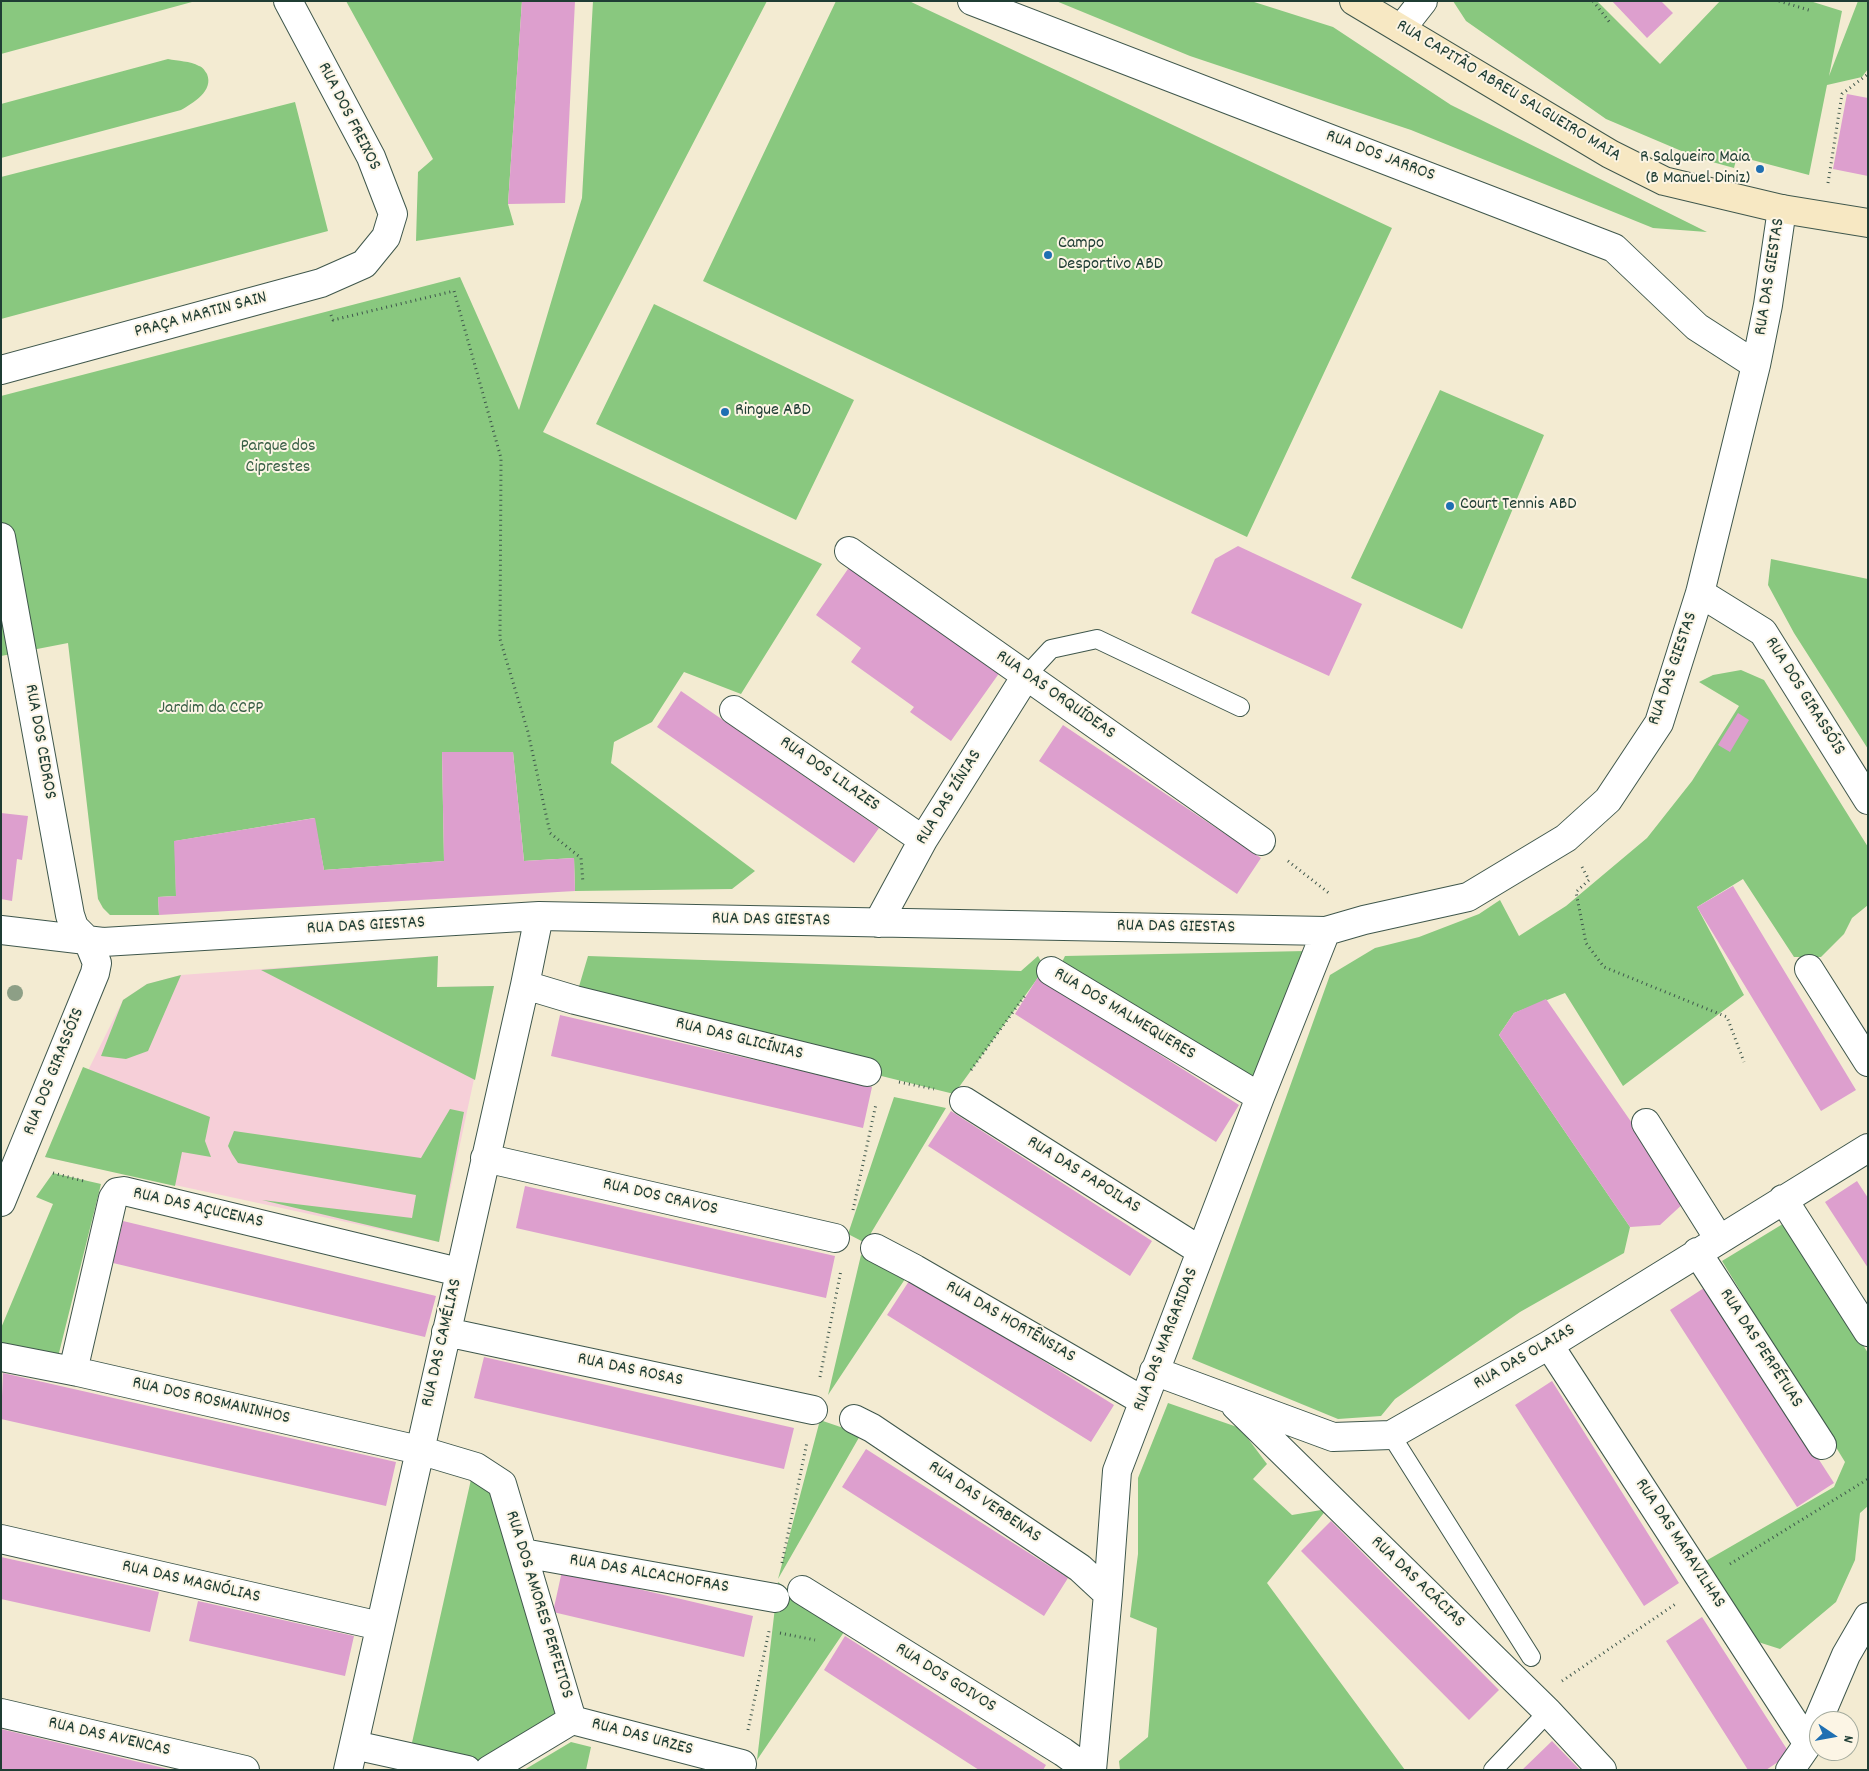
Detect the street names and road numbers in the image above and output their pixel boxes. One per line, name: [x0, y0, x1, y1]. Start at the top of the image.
street label: RUA CAPITÃO ABREU SALGUEIRO MAIA: [1392, 16, 1624, 168]
street label: RUA DOS FREIXOS: [312, 59, 384, 175]
street label: RUA DOS JARROS: [1322, 126, 1438, 188]
street label: RUA DAS GIESTAS: [1751, 217, 1791, 337]
street label: PRAÇA MARTIN SAIN: [132, 288, 270, 344]
street label: RUA DAS GIESTAS: [1645, 610, 1703, 728]
street label: RUA DOS GIRASSÓIS: [1759, 634, 1849, 760]
street label: RUA DAS ORQUÍDEAS: [991, 647, 1119, 745]
street label: RUA DOS CEDROS: [18, 683, 60, 801]
street label: RUA DOS LILAZES: [775, 733, 883, 817]
street label: RUA DAS ZÍNIAS: [912, 747, 988, 849]
street label: RUA DAS GIESTAS: [712, 909, 830, 933]
street label: RUA DAS GIESTAS: [306, 913, 426, 941]
street label: RUA DAS GIESTAS: [1117, 916, 1235, 940]
street label: RUA DOS MALMEQUERES: [1049, 964, 1199, 1066]
street label: RUA DOS GIRASSÓIS: [20, 1005, 90, 1139]
street label: RUA DAS GLICÍNIAS: [673, 1014, 805, 1066]
street label: RUA DAS PAPOILAS: [1022, 1132, 1144, 1220]
street label: RUA DOS CRAVOS: [600, 1174, 720, 1222]
street label: RUA DAS AÇUCENAS: [131, 1184, 265, 1234]
street label: RUA DAS MARGARIDAS: [1130, 1265, 1204, 1415]
street label: RUA DAS CAMÉLIAS: [418, 1277, 468, 1409]
street label: RUA DAS HORTÊNSIAS: [941, 1277, 1079, 1369]
street label: RUA DAS PERPÉTUAS: [1713, 1285, 1807, 1413]
street label: RUA DAS OLAIAS: [1470, 1320, 1580, 1396]
street label: RUA DAS ROSAS: [575, 1349, 685, 1393]
street label: RUA DOS ROSMANINHOS: [130, 1373, 292, 1431]
street label: RUA DAS VERBENAS: [923, 1457, 1045, 1549]
street label: RUA DAS MARAVILHAS: [1629, 1475, 1729, 1613]
street label: RUA DOS AMORES PERFEITOS: [499, 1509, 577, 1701]
street label: RUA DAS ACÁCIAS: [1365, 1533, 1469, 1633]
street label: RUA DAS ALCACHOFRAS: [568, 1550, 730, 1600]
street label: RUA DAS MAGNÓLIAS: [120, 1557, 262, 1609]
street label: RUA DOS GOIVOS: [891, 1639, 999, 1719]
street label: RUA DAS AVENCAS: [46, 1713, 172, 1763]
street label: RUA DAS URZES: [589, 1714, 695, 1762]

